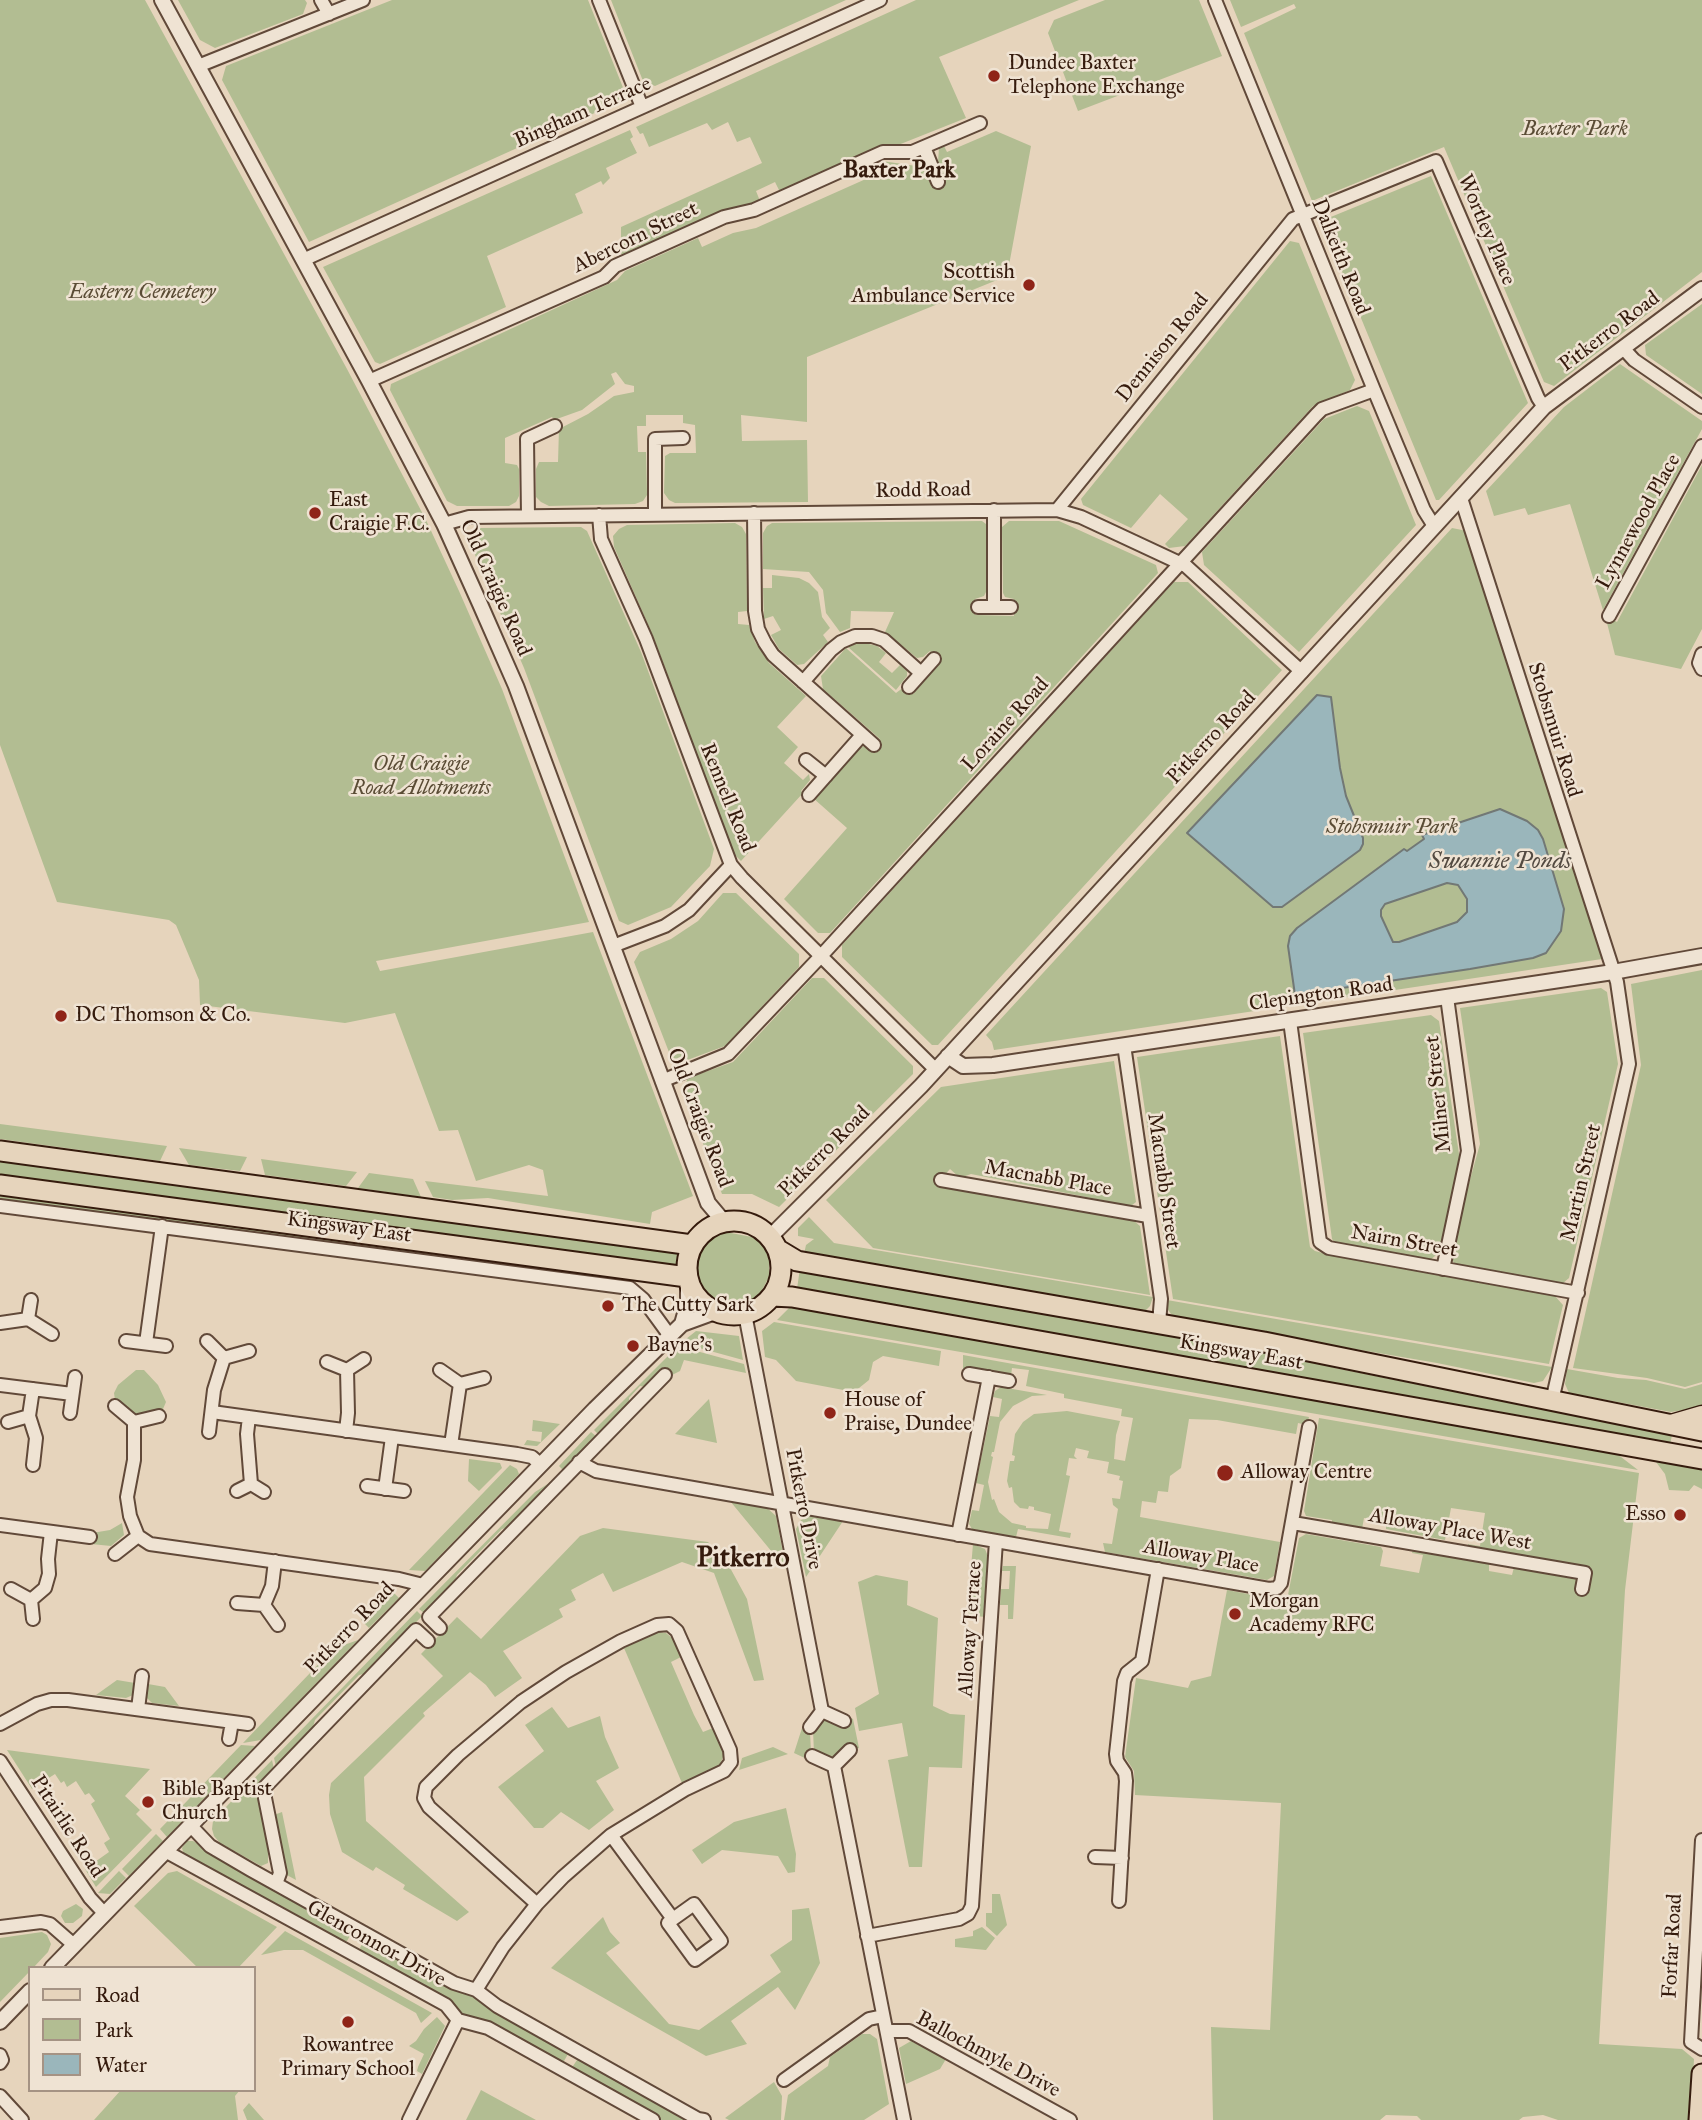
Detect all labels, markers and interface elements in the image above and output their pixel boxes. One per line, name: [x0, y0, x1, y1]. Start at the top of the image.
place label: Dundee Baxter Telephone Exchange: [1008, 51, 1185, 101]
marker: Dundee Baxter Telephone Exchange: [986, 68, 1002, 84]
street label: Bingham Terrace: [511, 72, 655, 154]
park label: Baxter Park: [1522, 117, 1628, 143]
district label: Baxter Park: [843, 157, 955, 185]
street label: Wortley Place: [1451, 171, 1521, 289]
street label: Dalkeith Road: [1305, 195, 1375, 319]
street label: Abercorn Street: [569, 197, 703, 279]
place label: Scottish Ambulance Service: [852, 260, 1015, 310]
marker: Scottish Ambulance Service: [1021, 277, 1037, 293]
park label: Eastern Cemetery: [68, 280, 216, 306]
street label: Pitkerro Road: [1555, 286, 1665, 378]
street label: Dennison Road: [1111, 288, 1215, 408]
street label: Lynnewood Place: [1591, 450, 1687, 594]
street label: Rodd Road: [875, 478, 971, 504]
place label: East Craigie F.C.: [329, 488, 430, 538]
marker: East Craigie F.C.: [307, 505, 323, 521]
street label: Old Craigie Road: [454, 516, 536, 660]
street label: Stobsmuir Road: [1522, 660, 1586, 800]
street label: Loraine Road: [957, 673, 1055, 777]
street label: Pitkerro Road: [1162, 686, 1262, 790]
street label: Rennell Road: [694, 740, 760, 856]
park label: Old Craigie Road Allotments: [351, 752, 491, 802]
park label: Stobsmuir Park: [1326, 815, 1458, 841]
water label: Swannie Ponds: [1429, 848, 1571, 876]
street label: Clepington Road: [1247, 972, 1395, 1018]
place label: DC Thomson & Co.: [75, 1003, 251, 1029]
marker: DC Thomson & Co.: [53, 1008, 69, 1024]
street label: Milner Street: [1420, 1034, 1458, 1154]
street label: Old Craigie Road: [661, 1045, 737, 1191]
street label: Pitkerro Road: [774, 1101, 876, 1203]
street label: Macnabb Street: [1141, 1112, 1185, 1250]
street label: Martin Street: [1556, 1122, 1608, 1244]
street label: Macnabb Place: [982, 1155, 1114, 1203]
street label: Kingsway East: [285, 1207, 413, 1249]
street label: Nairn Street: [1349, 1220, 1459, 1264]
place label: The Cutty Sark: [622, 1293, 754, 1319]
marker: The Cutty Sark: [600, 1298, 616, 1314]
street label: Kingsway East: [1177, 1330, 1305, 1376]
place label: Bayne's: [647, 1333, 712, 1359]
marker: Bayne's: [625, 1338, 641, 1354]
place label: House of Praise, Dundee: [844, 1388, 972, 1438]
marker: House of Praise, Dundee: [822, 1405, 838, 1421]
street label: Pitkerro Drive: [779, 1446, 827, 1572]
place label: Alloway Centre: [1241, 1460, 1372, 1486]
marker: Alloway Centre: [1215, 1463, 1235, 1483]
place label: Esso: [1625, 1502, 1666, 1528]
street label: Alloway Place West: [1367, 1503, 1533, 1557]
marker: Esso: [1672, 1507, 1688, 1523]
street label: Alloway Place: [1141, 1534, 1261, 1580]
district label: Pitkerro: [696, 1542, 790, 1576]
street label: Alloway Terrace: [954, 1560, 988, 1698]
street label: Pitkerro Road: [300, 1577, 400, 1681]
place label: Morgan Academy RFC: [1249, 1589, 1374, 1639]
marker: Morgan Academy RFC: [1227, 1606, 1243, 1622]
street label: Pitairlie Road: [25, 1771, 109, 1883]
place label: Bible Baptist Church: [162, 1777, 272, 1827]
marker: Bible Baptist Church: [140, 1794, 156, 1810]
street label: Forfar Road: [1658, 1893, 1688, 1999]
street label: Glenconnor Drive: [302, 1895, 450, 1993]
legend: [28, 1966, 256, 2092]
text: Road: [95, 1982, 140, 2008]
street label: Ballochmyle Drive: [912, 2006, 1064, 2104]
marker: Rowantree Primary School: [340, 2014, 356, 2030]
text: Park: [95, 2017, 133, 2043]
place label: Rowantree Primary School: [281, 2033, 415, 2083]
text: Water: [95, 2052, 147, 2078]

